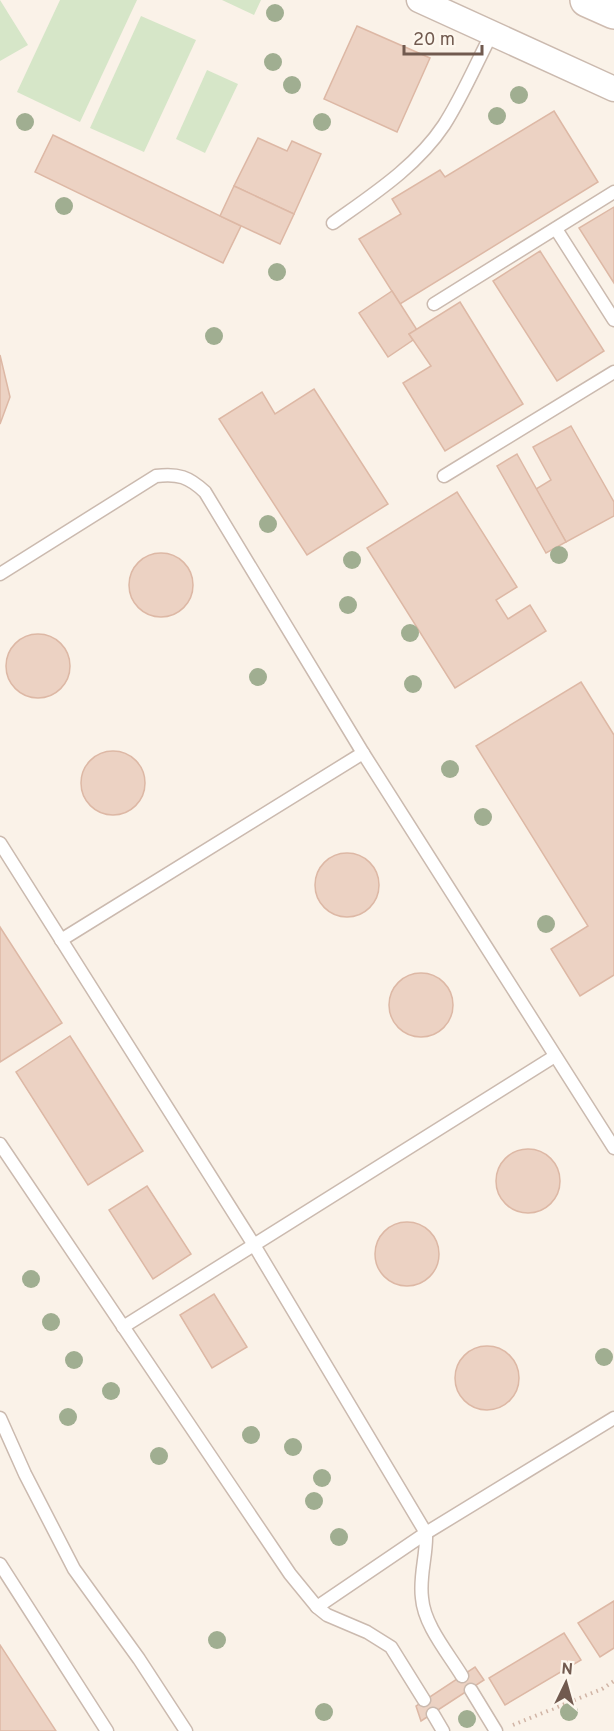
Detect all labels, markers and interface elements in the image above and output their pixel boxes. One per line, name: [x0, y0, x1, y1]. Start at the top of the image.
scale bar: [404, 18, 482, 56]
text: 20 m: [413, 29, 455, 52]
north arrow: [536, 1653, 596, 1713]
text: N: [561, 1660, 574, 1681]

